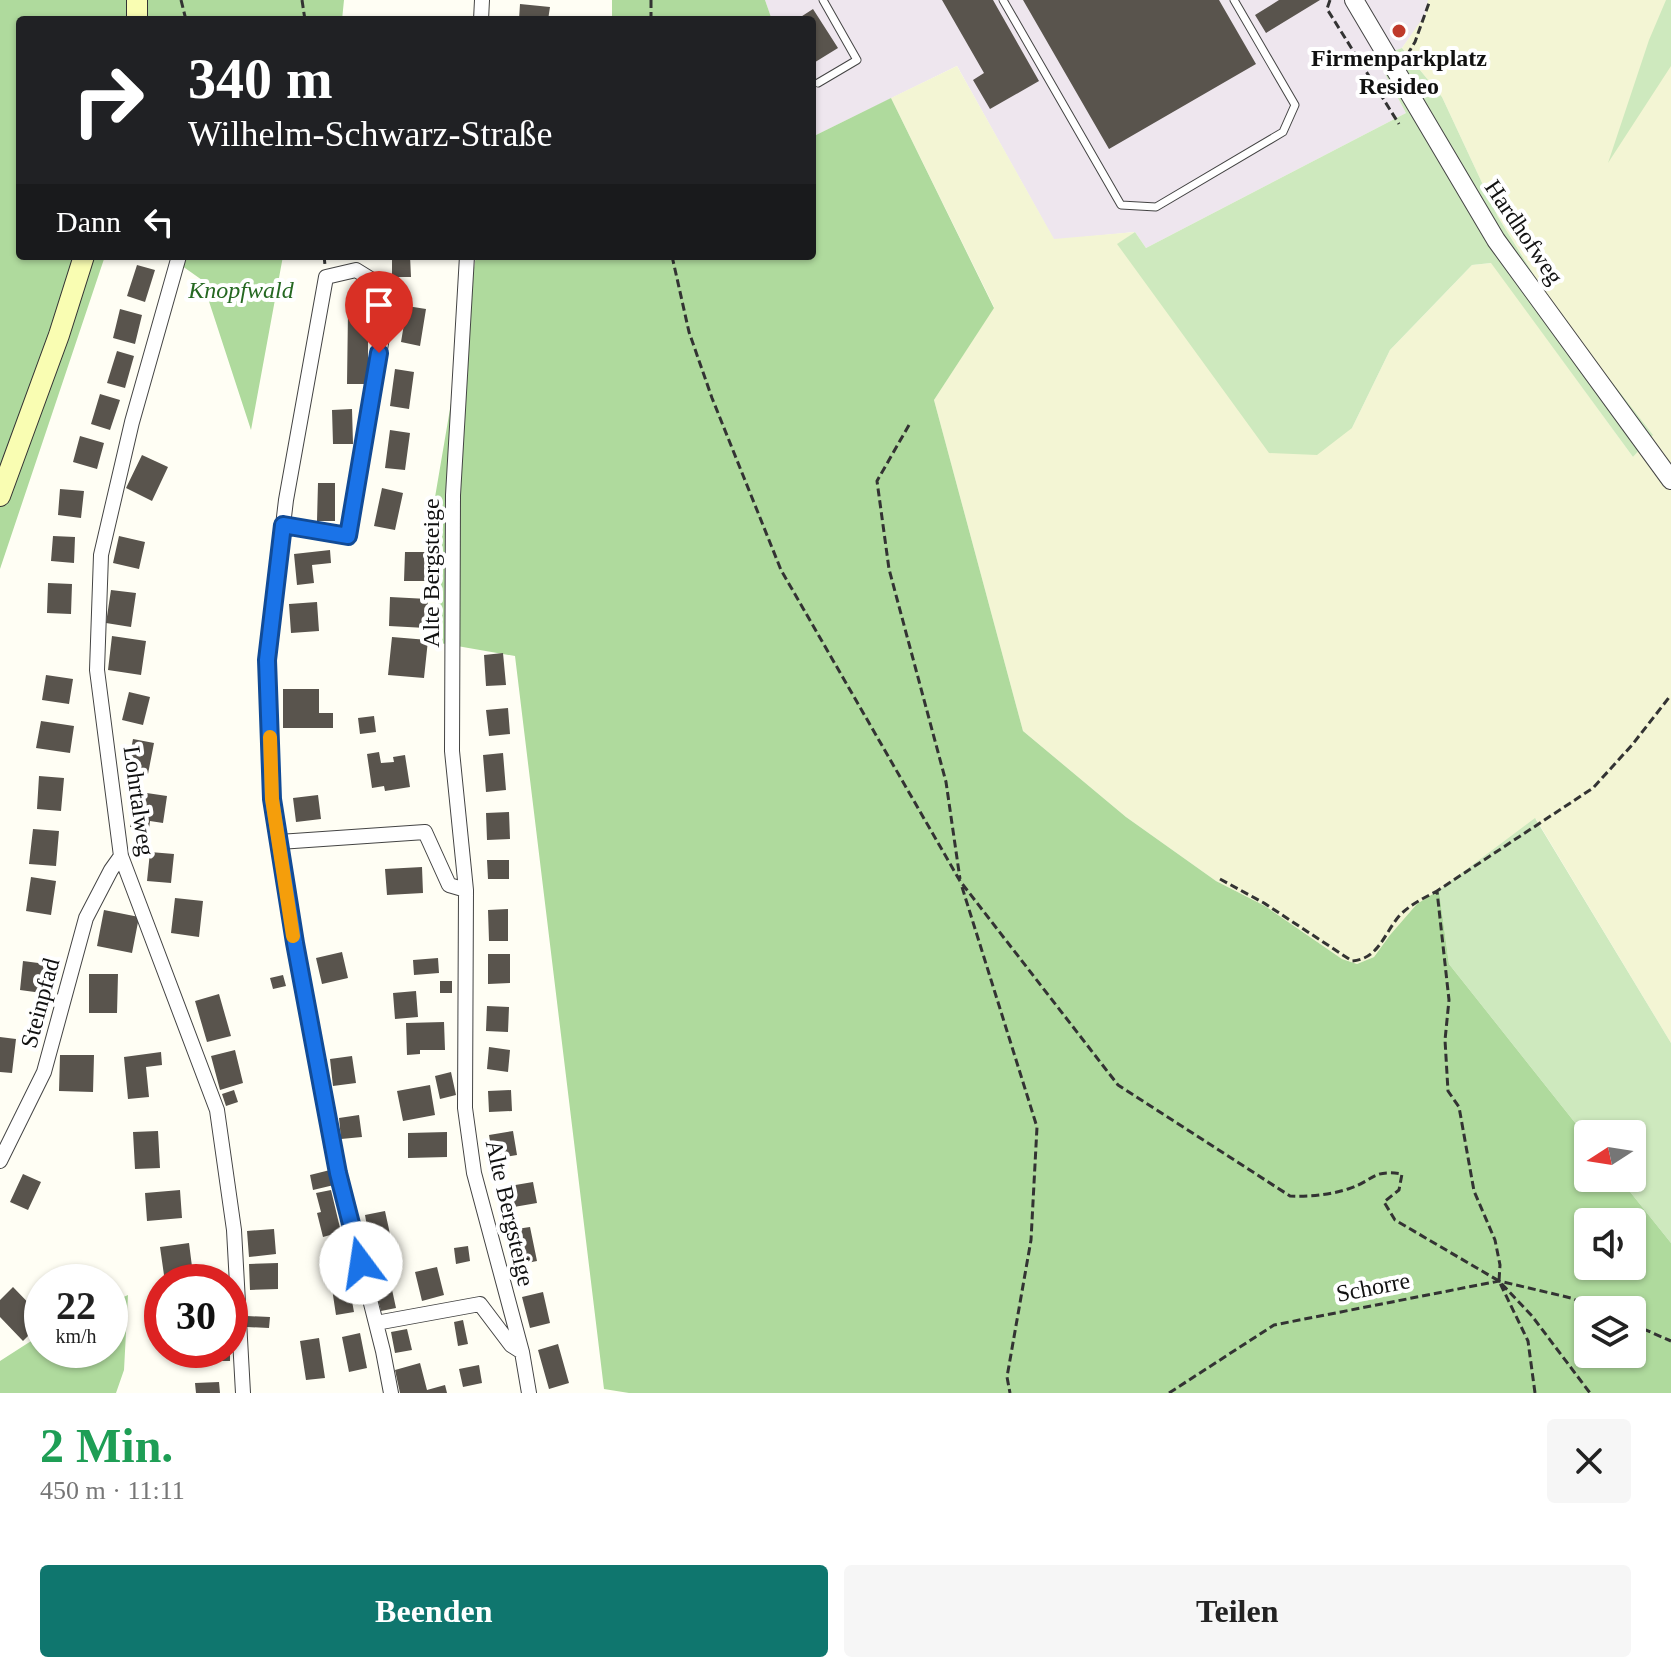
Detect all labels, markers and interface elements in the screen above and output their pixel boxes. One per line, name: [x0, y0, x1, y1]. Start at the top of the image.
marker: Firmenparkplatz Resideo: [1390, 22, 1408, 40]
place label: Firmenparkplatz Resideo: [1311, 45, 1487, 99]
icon: right: [56, 48, 160, 152]
text: 340 m: [188, 48, 333, 110]
text: Wilhelm-Schwarz-Straße: [188, 114, 552, 154]
street label: Hardhofweg: [1480, 175, 1568, 289]
icon: left: [137, 200, 181, 244]
text: Dann: [56, 205, 121, 238]
pin: [345, 271, 413, 353]
park label: Knopfwald: [187, 277, 295, 303]
icon: arrive: [357, 283, 401, 327]
street label: Alte Bergsteige: [418, 498, 444, 648]
street label: Lohrtalweg: [118, 744, 160, 858]
street label: Steinpfad: [16, 955, 64, 1051]
north arrow: [1574, 1120, 1646, 1192]
map controls: [1574, 1120, 1646, 1368]
street label: Alte Bergsteige: [481, 1137, 539, 1289]
button: sound: [1574, 1208, 1646, 1280]
position arrow: [319, 1221, 403, 1305]
speed limit sign: 30: [144, 1264, 248, 1368]
street label: Schorre: [1334, 1267, 1412, 1307]
text: 22: [56, 1283, 96, 1328]
button: layers: [1574, 1296, 1646, 1368]
text: km/h: [55, 1325, 97, 1347]
text: 2 Min.: [40, 1419, 173, 1472]
button: close: [1547, 1419, 1631, 1503]
text: 450 m · 11:11: [40, 1476, 185, 1505]
button: Beenden: [40, 1565, 828, 1657]
button: Teilen: [844, 1565, 1631, 1657]

